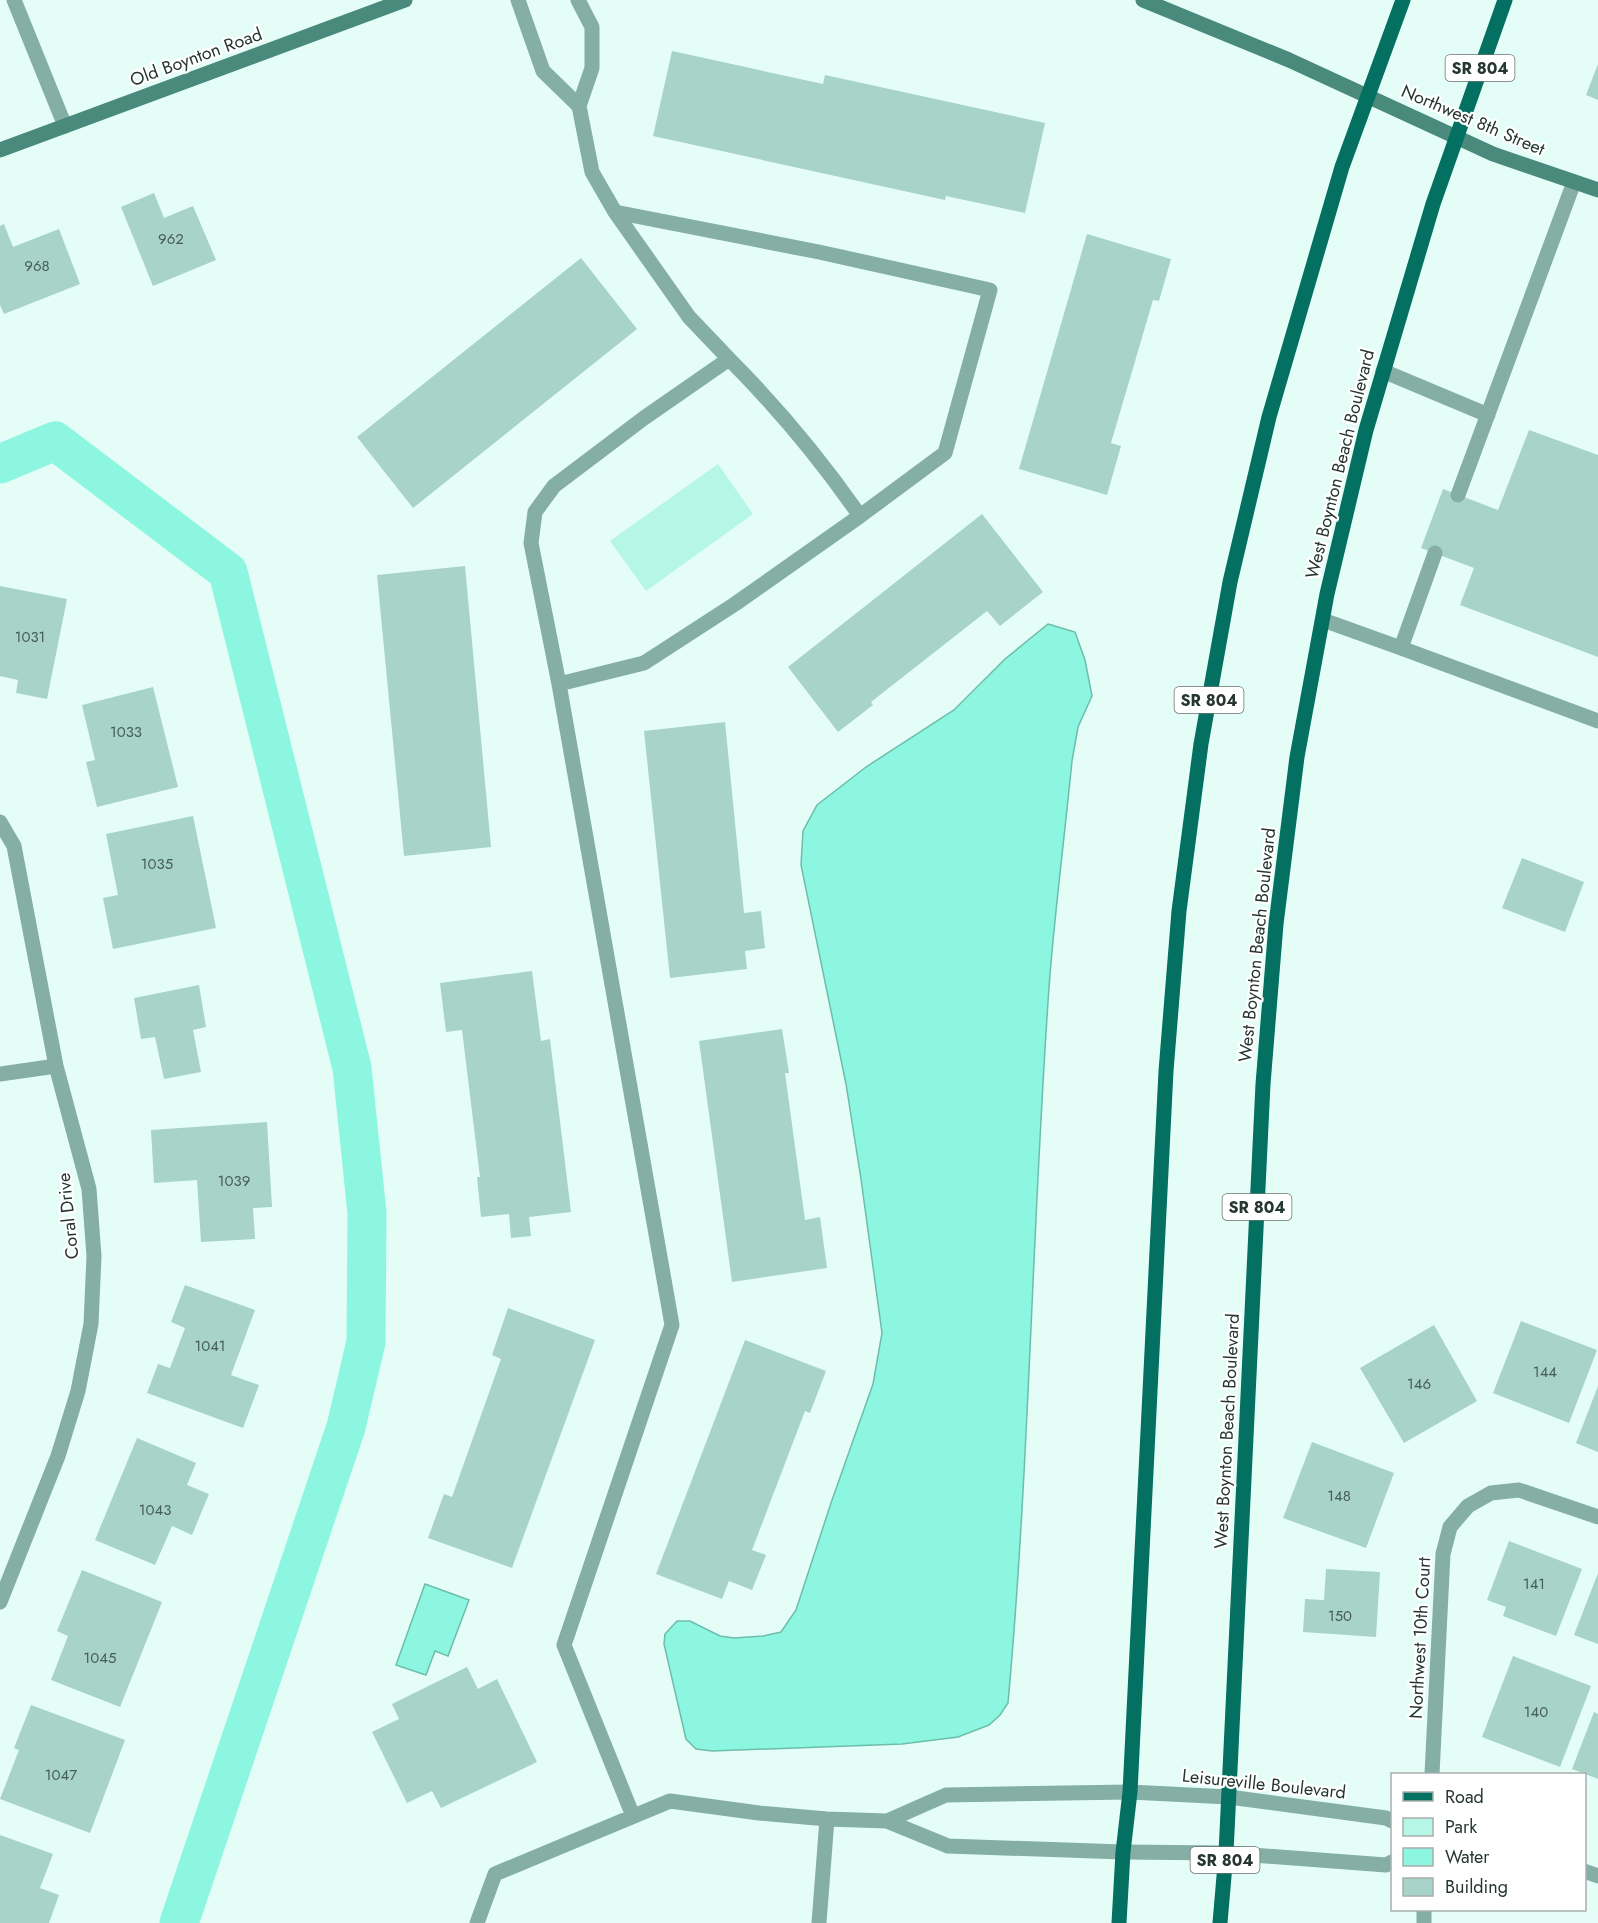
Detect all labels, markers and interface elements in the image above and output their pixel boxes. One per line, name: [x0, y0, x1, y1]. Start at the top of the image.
street label: Old Boynton Road: [126, 21, 266, 93]
road number: SR 804: [1446, 55, 1514, 81]
street label: Northwest 8th Street: [1397, 78, 1549, 162]
house number: 962: [158, 228, 184, 250]
house number: 968: [24, 255, 50, 277]
street label: West Boynton Beach Boulevard: [1299, 347, 1381, 581]
house number: 1031: [15, 626, 45, 648]
road number: SR 804: [1174, 687, 1244, 713]
house number: 1033: [110, 721, 142, 743]
street label: West Boynton Beach Boulevard: [1232, 827, 1282, 1063]
house number: 1035: [141, 853, 173, 875]
house number: 1039: [218, 1170, 250, 1192]
street label: Coral Drive: [51, 1172, 85, 1260]
road number: SR 804: [1222, 1194, 1292, 1220]
street label: West Boynton Beach Boulevard: [1208, 1313, 1246, 1549]
house number: 1041: [194, 1335, 226, 1357]
house number: 144: [1533, 1361, 1557, 1383]
house number: 146: [1407, 1373, 1431, 1395]
house number: 148: [1327, 1485, 1351, 1507]
house number: 1043: [139, 1499, 171, 1521]
street label: Northwest 10th Court: [1403, 1556, 1437, 1720]
house number: 141: [1523, 1573, 1545, 1595]
house number: 150: [1328, 1605, 1352, 1627]
house number: 1045: [84, 1647, 116, 1669]
house number: 140: [1524, 1701, 1548, 1723]
street label: Leisureville Boulevard: [1181, 1762, 1347, 1806]
house number: 1047: [45, 1764, 77, 1786]
legend: [1391, 1773, 1586, 1911]
text: Road: [1445, 1784, 1484, 1810]
text: Park: [1445, 1814, 1477, 1840]
text: Water: [1445, 1844, 1490, 1870]
road number: SR 804: [1190, 1847, 1260, 1873]
text: Building: [1445, 1874, 1508, 1900]

